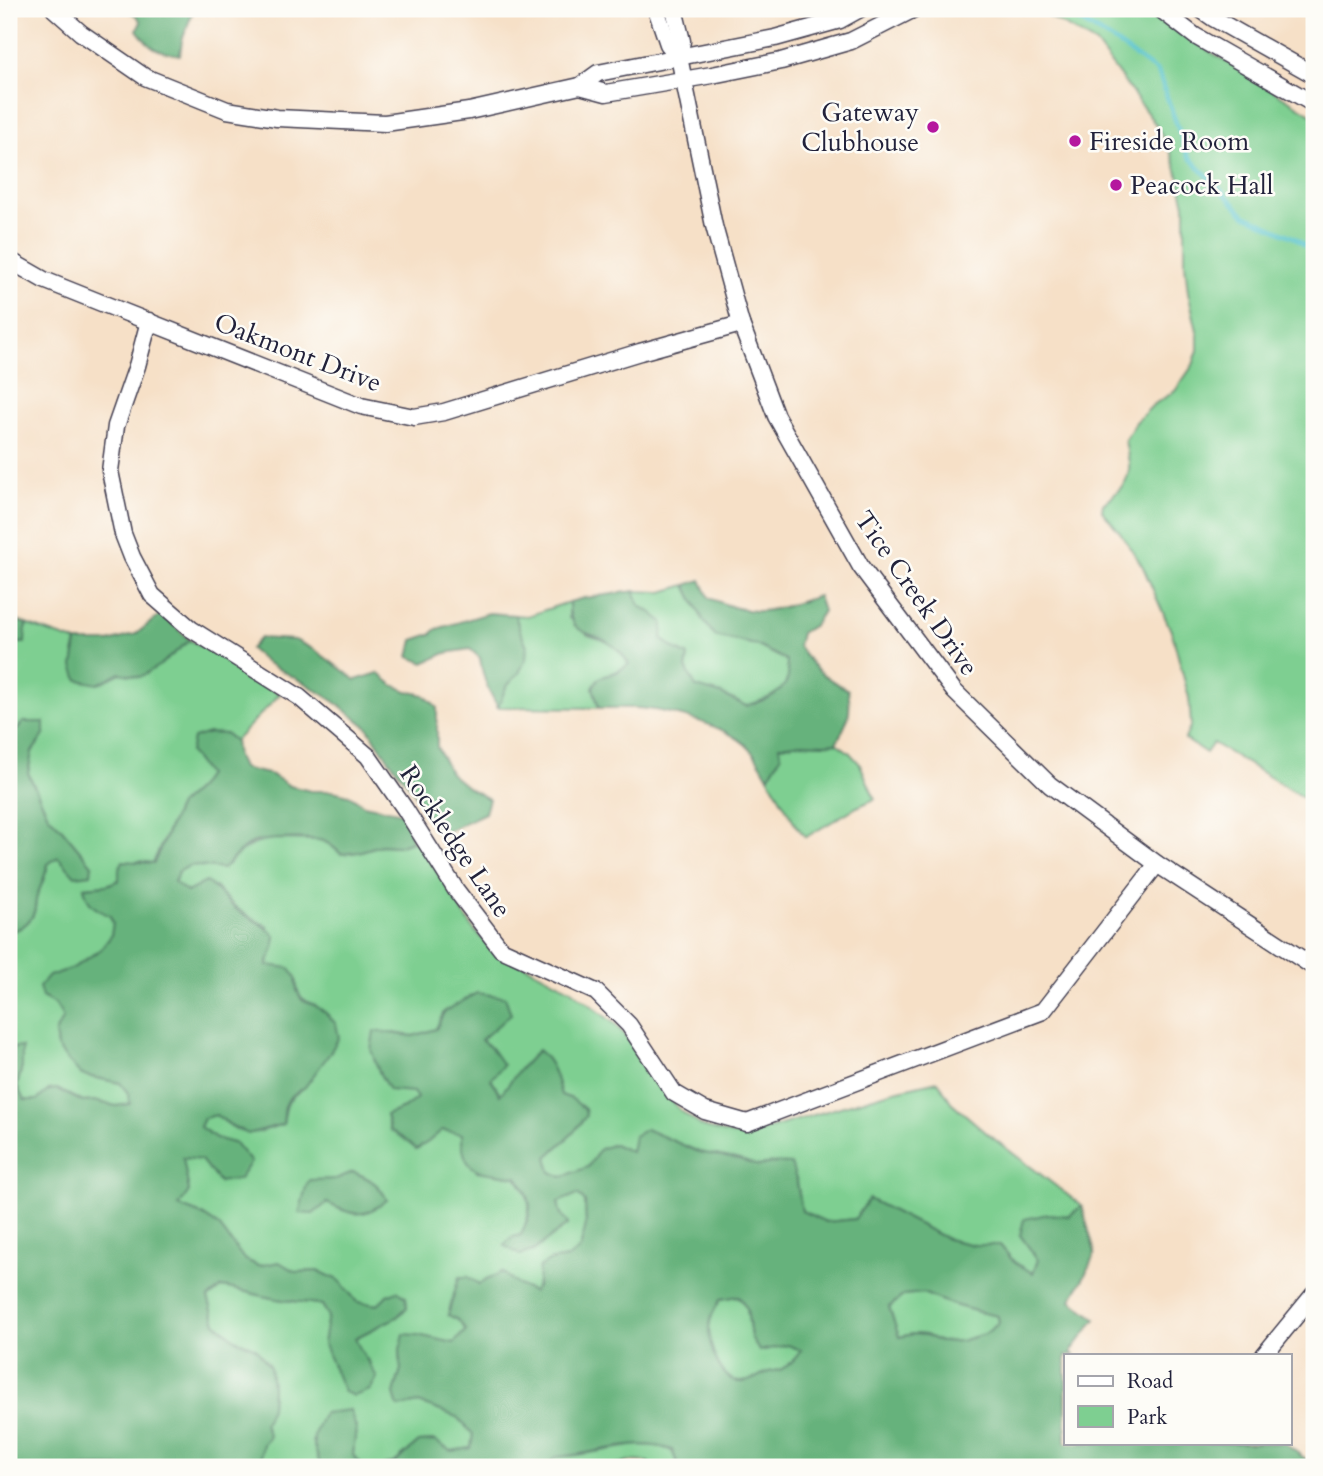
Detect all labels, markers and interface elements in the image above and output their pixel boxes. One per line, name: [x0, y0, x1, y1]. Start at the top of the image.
place label: Gateway Clubhouse: [801, 95, 919, 160]
marker: Gateway Clubhouse: [925, 119, 941, 135]
place label: Fireside Room: [1089, 124, 1249, 159]
marker: Fireside Room: [1067, 133, 1083, 149]
place label: Peacock Hall: [1130, 168, 1274, 203]
marker: Peacock Hall: [1108, 177, 1124, 193]
street label: Oakmont Drive: [209, 305, 386, 400]
street label: Tice Creek Drive: [847, 504, 986, 683]
street label: Rockledge Lane: [392, 758, 520, 924]
legend: [1064, 1354, 1292, 1444]
text: Road: [1127, 1367, 1173, 1396]
text: Park: [1127, 1403, 1168, 1432]

